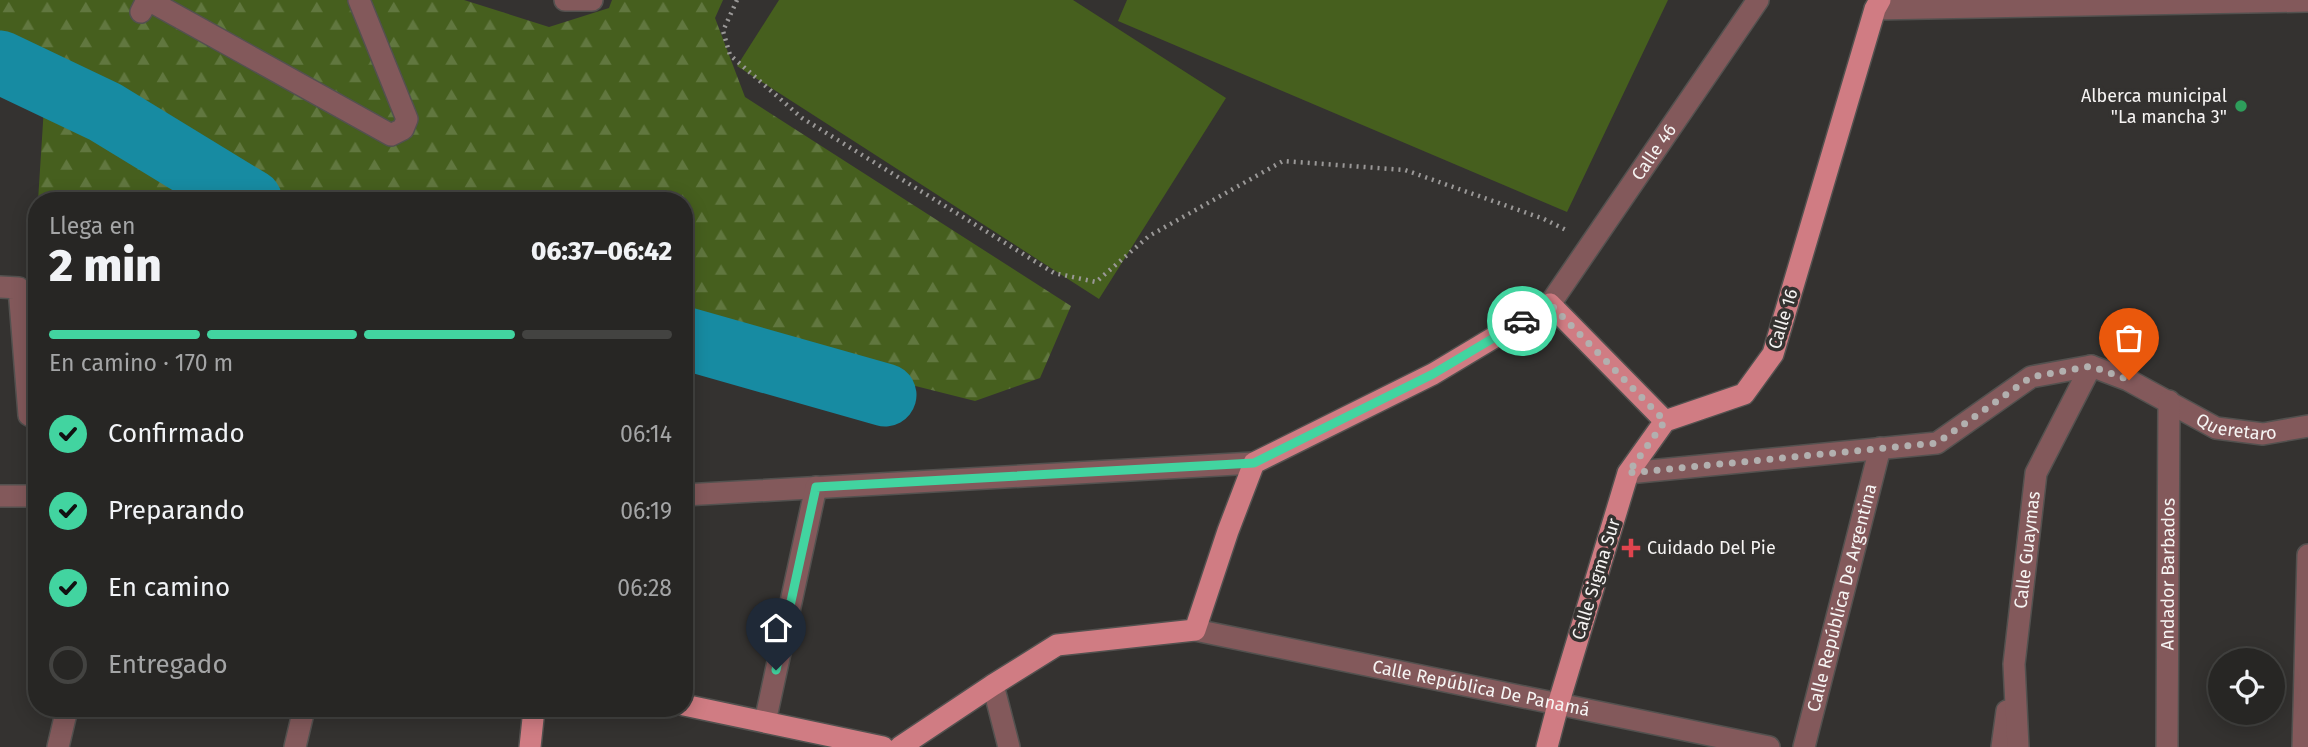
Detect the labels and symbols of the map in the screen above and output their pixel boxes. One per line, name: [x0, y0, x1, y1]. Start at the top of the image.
place label: Alberca municipal "La mancha 3": [2081, 85, 2227, 128]
marker: Alberca municipal "La mancha 3": [2233, 98, 2249, 114]
street label: Calle 46: [1627, 120, 1681, 185]
courier: [1487, 286, 1557, 356]
street label: Calle 16: [1763, 286, 1803, 352]
pin: [2099, 308, 2159, 380]
street label: Queretaro: [2192, 408, 2278, 445]
street label: Calle República De Argentina: [1802, 481, 1882, 714]
street label: Calle Guaymas: [2009, 490, 2045, 610]
street label: Andador Barbados: [2157, 498, 2179, 650]
street label: Calle Sigma Sur: [1567, 515, 1625, 642]
place label: Cuidado Del Pie: [1647, 537, 1776, 559]
marker: Cuidado Del Pie: [1621, 538, 1641, 558]
pin: [746, 598, 806, 670]
street label: Calle República De Panamá: [1370, 655, 1592, 721]

